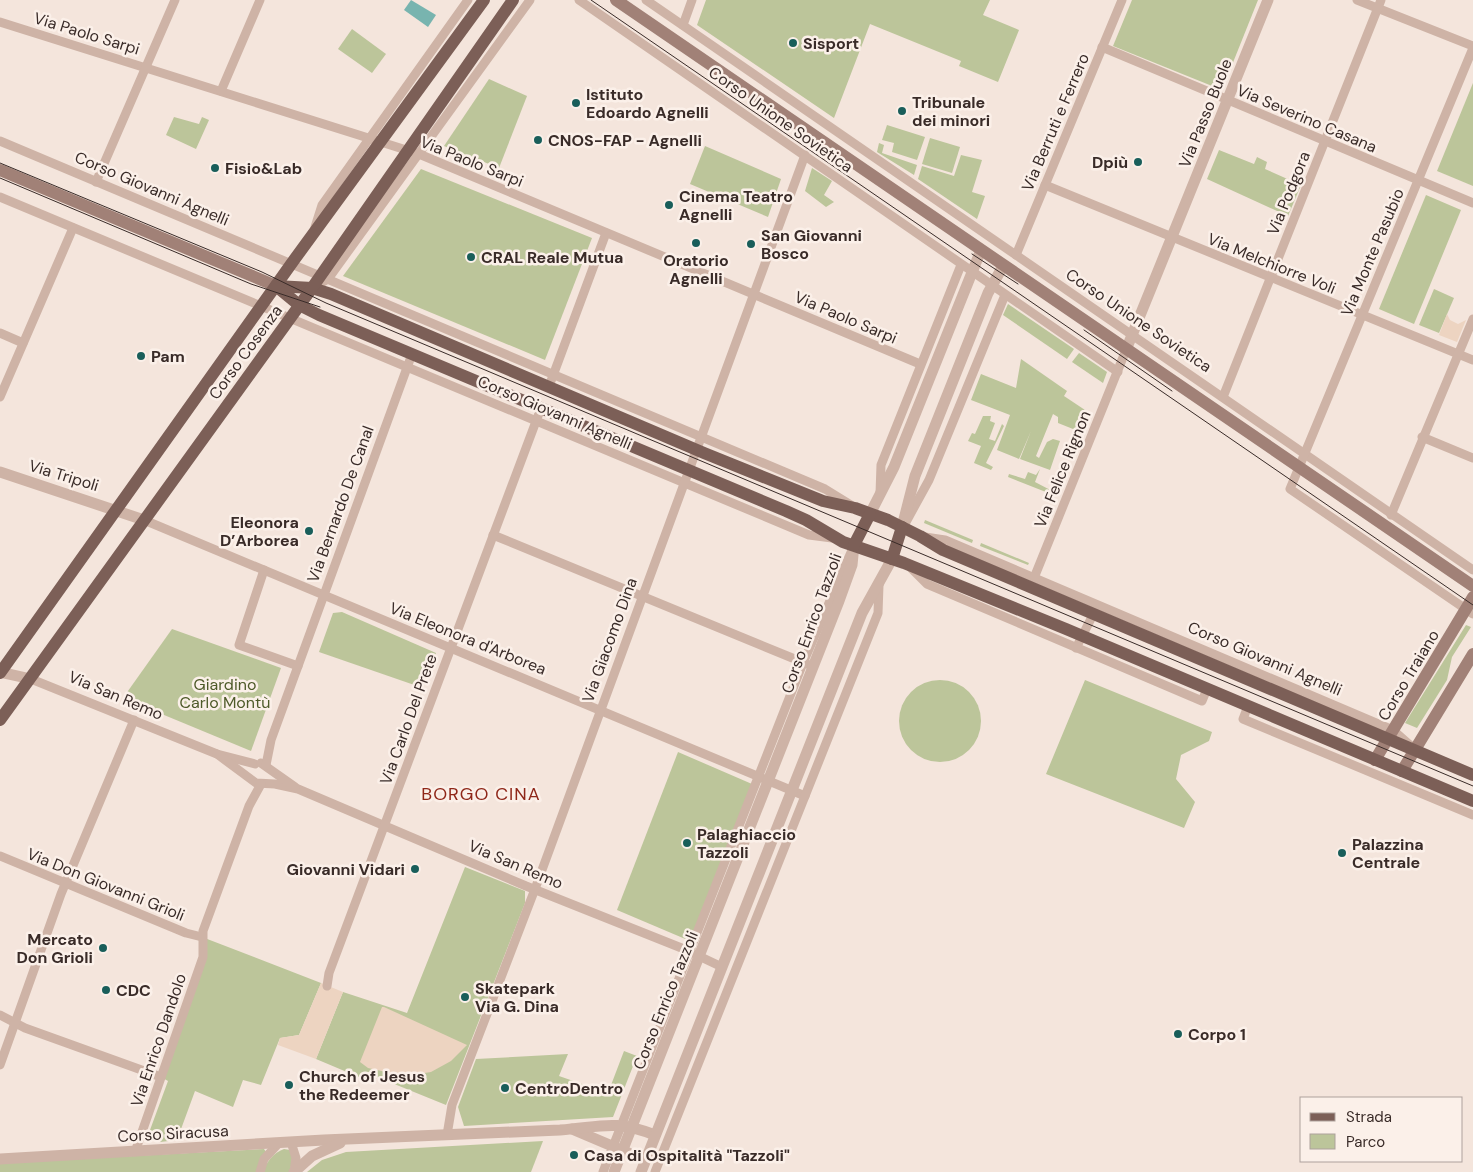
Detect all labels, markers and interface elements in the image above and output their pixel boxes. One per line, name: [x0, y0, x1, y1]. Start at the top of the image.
street label: Via Paolo Sarpi: [31, 7, 142, 60]
place label: Sisport: [803, 33, 859, 54]
marker: Sisport: [787, 37, 799, 49]
street label: Via Berruti e Ferrero: [1017, 50, 1094, 194]
street label: Via Passo Buole: [1174, 56, 1237, 171]
street label: Corso Unione Sovietica: [704, 62, 857, 177]
street label: Via Severino Casana: [1234, 79, 1380, 157]
place label: Istituto Edoardo Agnelli: [586, 84, 709, 123]
place label: Tribunale dei minori: [912, 92, 990, 131]
marker: Istituto Edoardo Agnelli: [570, 97, 582, 109]
marker: Tribunale dei minori: [896, 105, 908, 117]
place label: CNOS-FAP - Agnelli: [548, 130, 702, 151]
street label: Via Paolo Sarpi: [417, 131, 527, 192]
marker: CNOS-FAP - Agnelli: [532, 134, 544, 146]
street label: Corso Giovanni Agnelli: [71, 146, 232, 231]
street label: Via Podgora: [1262, 148, 1315, 238]
place label: Dpiù: [1092, 152, 1128, 173]
marker: Dpiù: [1132, 156, 1144, 168]
place label: Fisio&Lab: [225, 158, 302, 179]
marker: Fisio&Lab: [209, 162, 221, 174]
street label: Via Monte Pasubio: [1336, 185, 1409, 319]
place label: Cinema Teatro Agnelli: [679, 186, 793, 225]
marker: Cinema Teatro Agnelli: [663, 199, 675, 211]
place label: San Giovanni Bosco: [761, 225, 862, 264]
street label: Via Melchiorre Voli: [1204, 228, 1339, 299]
marker: Oratorio Agnelli: [690, 237, 702, 249]
marker: San Giovanni Bosco: [745, 238, 757, 250]
place label: CRAL Reale Mutua: [481, 247, 623, 268]
place label: Oratorio Agnelli: [663, 250, 729, 289]
marker: CRAL Reale Mutua: [465, 251, 477, 263]
street label: Corso Unione Sovietica: [1062, 264, 1216, 377]
street label: Via Paolo Sarpi: [791, 286, 900, 349]
street label: Corso Cosenza: [204, 301, 287, 404]
place label: Pam: [151, 346, 185, 367]
marker: Pam: [135, 350, 147, 362]
street label: Corso Giovanni Agnelli: [474, 370, 635, 455]
street label: Via Felice Rignon: [1029, 407, 1096, 531]
street label: Via Bernardo De Canal: [302, 423, 379, 585]
street label: Via Tripoli: [26, 455, 101, 496]
place label: Eleonora D’Arborea: [220, 512, 299, 551]
marker: Eleonora D’Arborea: [303, 525, 315, 537]
street label: Corso Enrico Tazzoli: [776, 550, 847, 696]
street label: Via Giacomo Dina: [577, 575, 642, 706]
street label: Via Eleonora d'Arborea: [386, 597, 549, 680]
street label: Corso Giovanni Agnelli: [1184, 616, 1345, 701]
street label: Corso Traiano: [1373, 626, 1444, 725]
street label: Via Carlo Del Prete: [375, 651, 442, 787]
street label: Via San Remo: [65, 666, 166, 725]
park label: Giardino Carlo Montù: [180, 674, 270, 713]
district label: BORGO CINA: [421, 782, 541, 806]
place label: Palaghiaccio Tazzoli: [697, 824, 796, 863]
place label: Palazzina Centrale: [1352, 834, 1424, 873]
street label: Via San Remo: [465, 835, 566, 894]
marker: Palaghiaccio Tazzoli: [681, 837, 693, 849]
street label: Via Don Giovanni Grioli: [24, 843, 188, 926]
marker: Palazzina Centrale: [1336, 847, 1348, 859]
place label: Giovanni Vidari: [286, 859, 405, 880]
marker: Giovanni Vidari: [409, 863, 421, 875]
street label: Corso Enrico Tazzoli: [628, 928, 703, 1073]
place label: Mercato Don Grioli: [17, 929, 93, 968]
marker: Mercato Don Grioli: [97, 942, 109, 954]
street label: Via Enrico Dandolo: [126, 971, 191, 1110]
place label: Skatepark Via G. Dina: [475, 978, 559, 1017]
place label: CDC: [116, 980, 151, 1001]
marker: CDC: [100, 984, 112, 996]
marker: Skatepark Via G. Dina: [459, 991, 471, 1003]
place label: Corpo 1: [1188, 1024, 1246, 1045]
marker: Corpo 1: [1172, 1028, 1184, 1040]
place label: Church of Jesus the Redeemer: [299, 1066, 425, 1105]
place label: CentroDentro: [515, 1078, 623, 1099]
marker: Church of Jesus the Redeemer: [283, 1079, 295, 1091]
marker: CentroDentro: [499, 1082, 511, 1094]
legend: [1300, 1097, 1463, 1162]
text: Strada: [1346, 1107, 1392, 1127]
street label: Corso Siracusa: [117, 1120, 229, 1147]
text: Parco: [1346, 1132, 1385, 1152]
place label: Casa di Ospitalità "Tazzoli": [584, 1145, 790, 1166]
marker: Casa di Ospitalità "Tazzoli": [568, 1149, 580, 1161]

